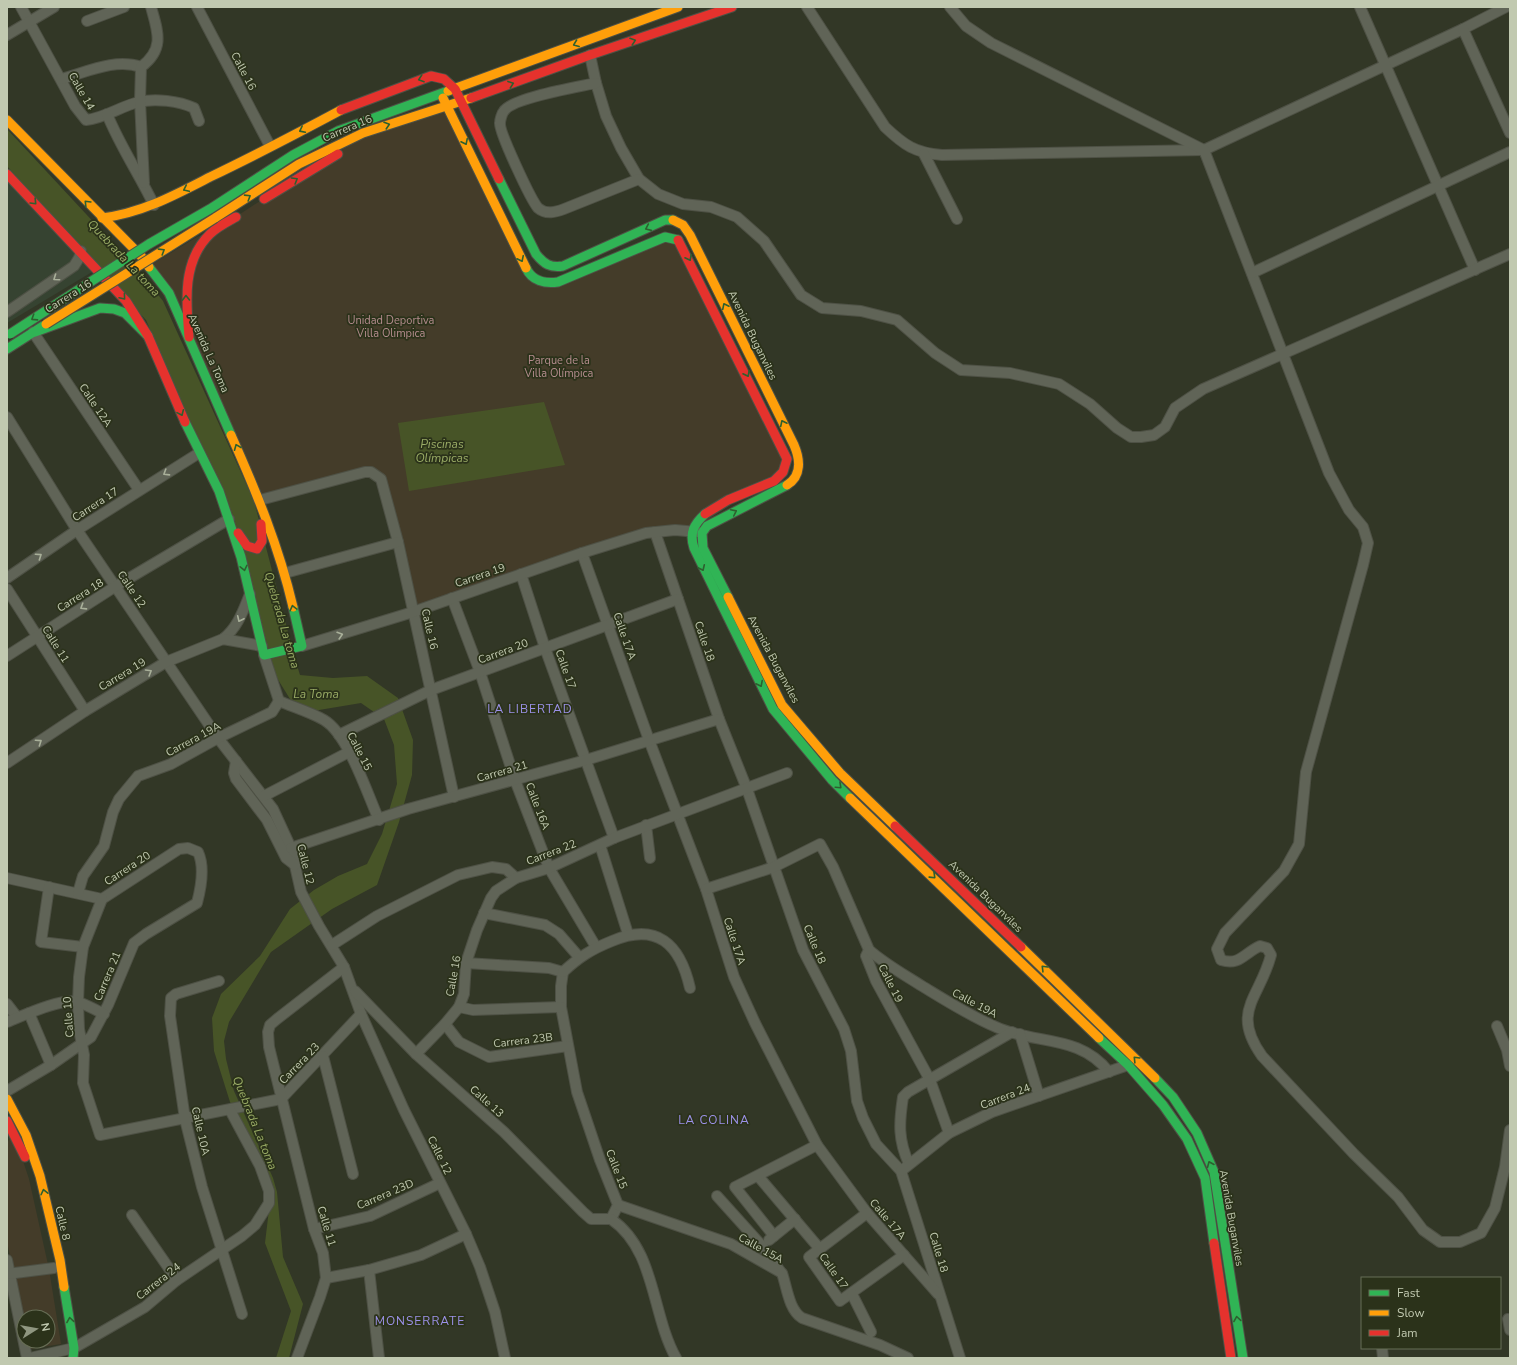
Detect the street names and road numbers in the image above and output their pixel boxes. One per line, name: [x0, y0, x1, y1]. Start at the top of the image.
street label: Calle 16: [227, 49, 260, 93]
street label: Calle 14: [65, 70, 99, 113]
street label: Carrera 16: [320, 111, 375, 146]
street label: Carrera 16: [42, 276, 95, 317]
street label: Avenida Buganviles: [724, 288, 781, 382]
street label: Avenida La Toma: [184, 311, 233, 395]
street label: Calle 12A: [76, 381, 116, 430]
street label: Carrera 17: [69, 484, 121, 525]
street label: Carrera 19: [453, 560, 507, 591]
street label: Calle 12: [114, 568, 149, 611]
street label: Carrera 18: [54, 575, 107, 616]
street label: Calle 16: [418, 607, 442, 651]
street label: Calle 17A: [609, 610, 640, 662]
street label: Avenida Buganviles: [744, 613, 803, 706]
street label: Calle 18: [691, 619, 718, 664]
street label: Calle 11: [38, 623, 73, 666]
street label: Carrera 20: [476, 635, 531, 667]
street label: Calle 17: [551, 647, 580, 691]
street label: Carrera 19: [96, 654, 149, 694]
street label: Carrera 19A: [163, 719, 223, 760]
street label: Calle 15: [343, 729, 376, 773]
street label: Carrera 21: [475, 757, 529, 786]
street label: Calle 16A: [522, 780, 553, 832]
street label: Carrera 22: [524, 836, 578, 869]
street label: Calle 12: [293, 842, 318, 886]
street label: Carrera 20: [101, 848, 154, 889]
street label: Avenida Buganviles: [945, 857, 1026, 936]
street label: Calle 17A: [720, 915, 749, 967]
street label: Calle 18: [800, 922, 830, 967]
street label: Carrera 21: [90, 949, 125, 1003]
street label: Calle 16: [443, 954, 465, 998]
street label: Calle 19: [874, 961, 907, 1005]
street label: Calle 19A: [949, 985, 1000, 1022]
street label: Calle 10: [60, 995, 77, 1038]
street label: Carrera 23B: [492, 1029, 554, 1052]
street label: Carrera 23: [276, 1039, 323, 1087]
street label: Carrera 24: [978, 1080, 1033, 1113]
street label: Calle 13: [466, 1082, 507, 1121]
street label: Calle 10A: [188, 1105, 213, 1157]
street label: Calle 12: [424, 1133, 455, 1177]
street label: Calle 15: [602, 1147, 631, 1192]
street label: Avenida Buganviles: [1216, 1169, 1247, 1267]
street label: Carrera 23D: [354, 1176, 416, 1213]
street label: Calle 17A: [866, 1196, 909, 1243]
street label: Calle 8: [51, 1204, 74, 1242]
street label: Calle 11: [313, 1204, 340, 1248]
street label: Calle 15A: [736, 1230, 786, 1267]
street label: Calle 18: [925, 1230, 952, 1275]
street label: Calle 17: [816, 1250, 852, 1293]
street label: Carrera 24: [133, 1259, 184, 1303]

